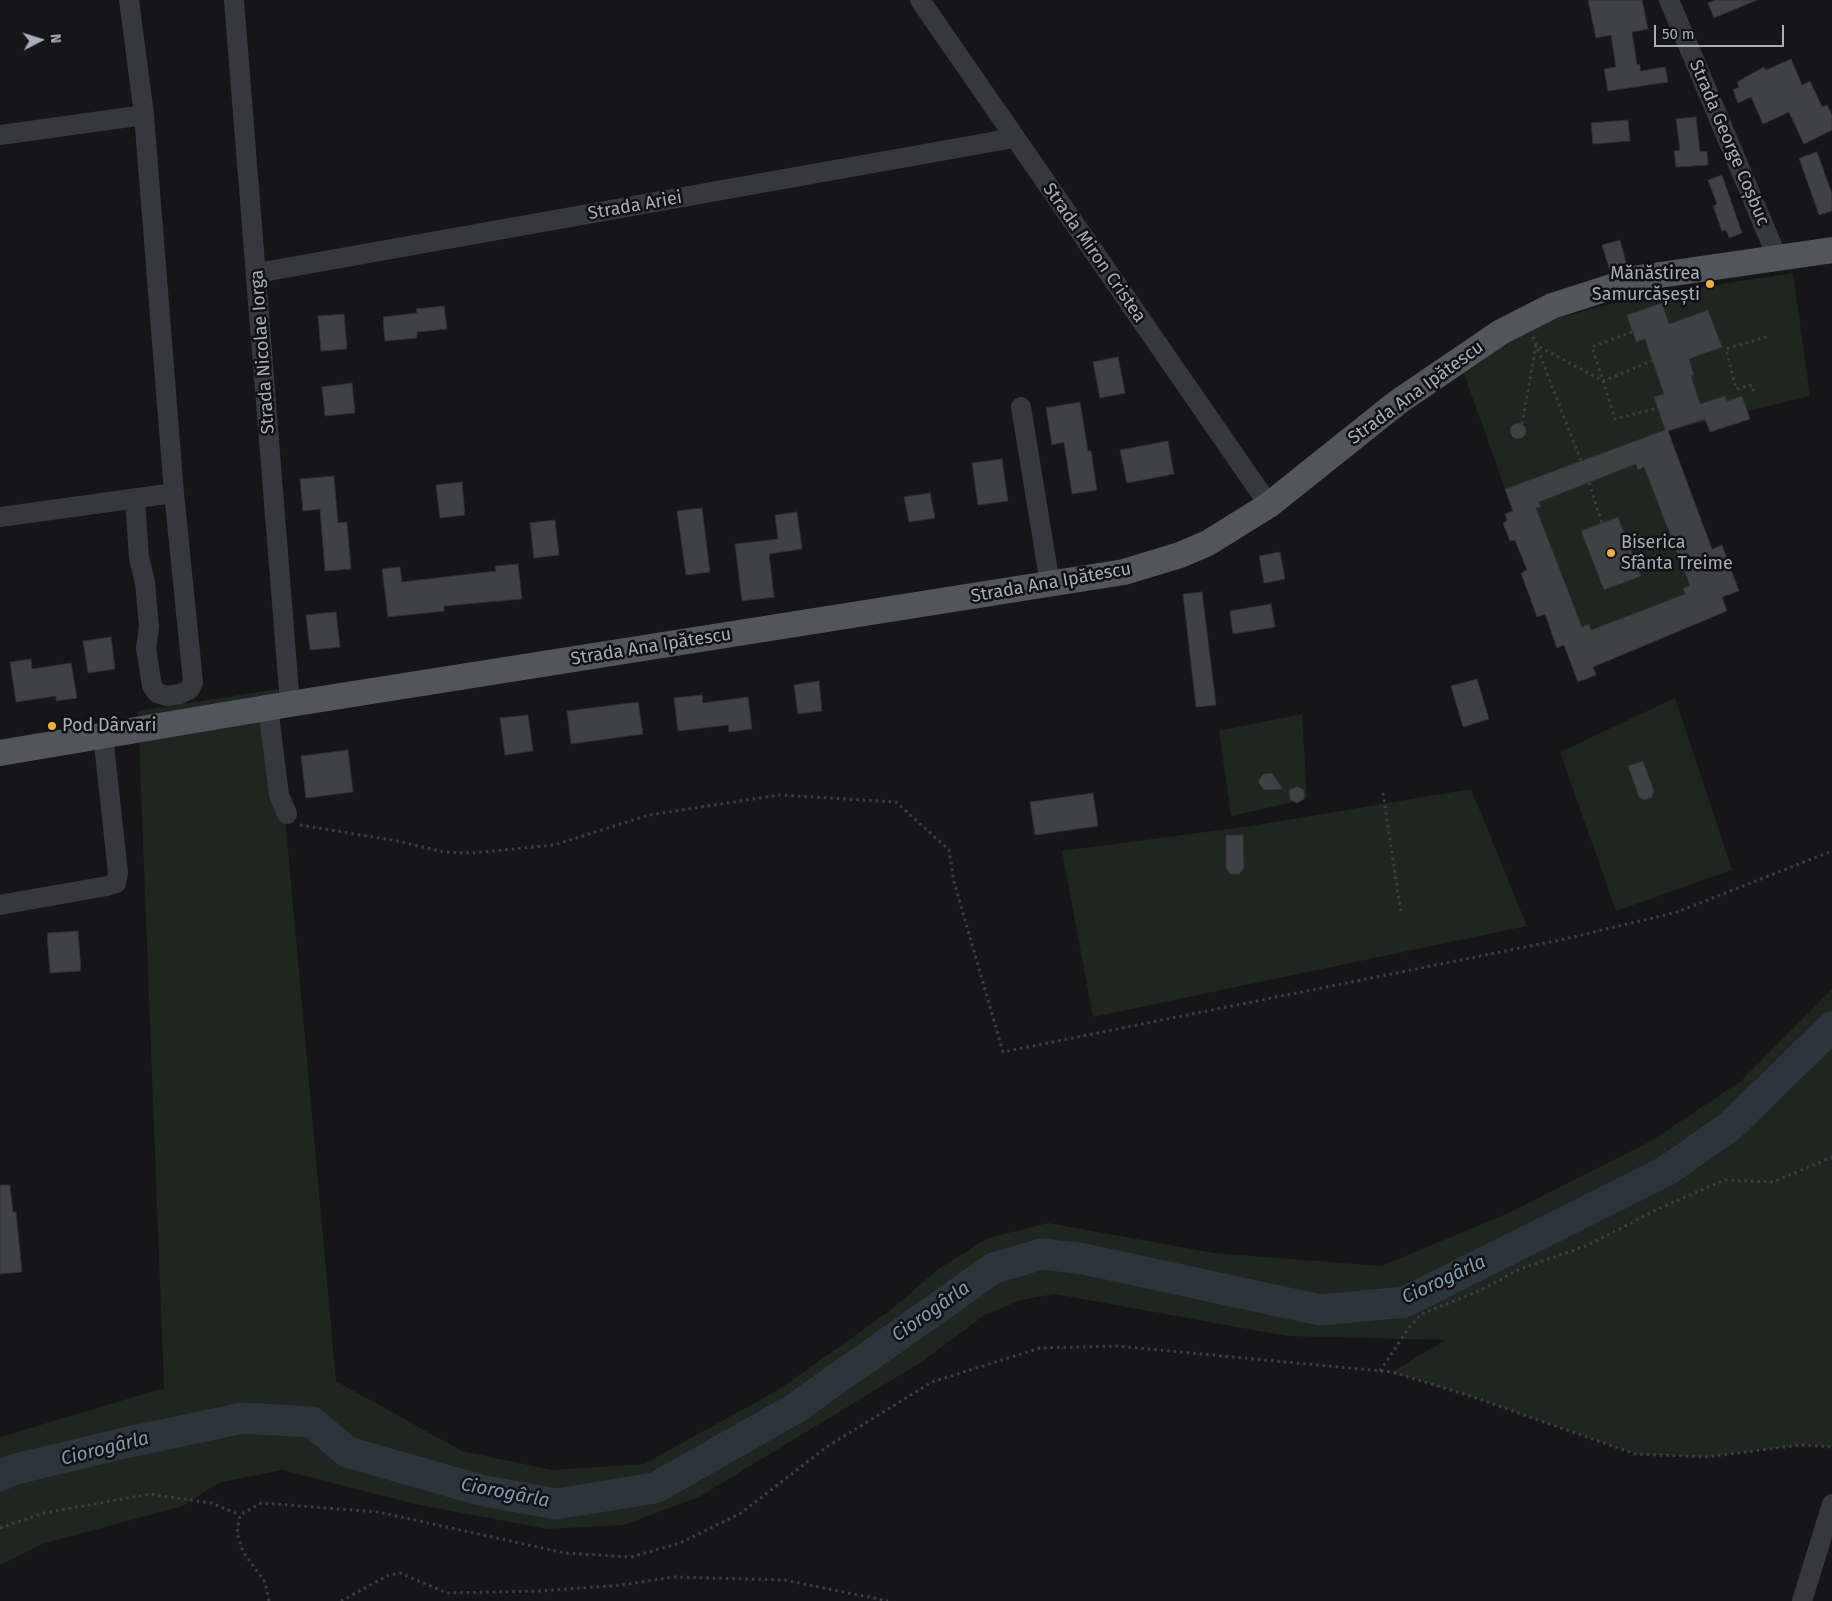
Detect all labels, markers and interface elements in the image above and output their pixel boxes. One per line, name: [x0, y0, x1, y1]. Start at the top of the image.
north arrow: [15, 15, 65, 65]
scale bar: [1657, 15, 1787, 47]
text: 50 m: [1662, 25, 1695, 43]
text: N: [47, 33, 64, 44]
street label: Strada George Coșbuc: [1684, 57, 1774, 229]
street label: Strada Miron Cristea: [1038, 179, 1150, 327]
street label: Strada Ariei: [586, 187, 684, 225]
place label: Mănăstirea Samurcășești: [1592, 263, 1700, 306]
street label: Strada Nicolae Iorga: [246, 269, 280, 435]
marker: Mănăstirea Samurcășești: [1704, 278, 1716, 290]
street label: Strada Ana Ipătescu: [1344, 337, 1488, 449]
place label: Biserica Sfânta Treime: [1621, 532, 1733, 574]
marker: Biserica Sfânta Treime: [1605, 547, 1617, 559]
street label: Strada Ana Ipătescu: [969, 558, 1133, 608]
street label: Strada Ana Ipătescu: [569, 624, 733, 670]
place label: Pod Dârvari: [62, 715, 156, 737]
marker: Pod Dârvari: [46, 720, 58, 732]
water label: Ciorogârla: [1399, 1251, 1489, 1309]
water label: Ciorogârla: [888, 1277, 974, 1347]
water label: Ciorogârla: [59, 1427, 151, 1471]
water label: Ciorogârla: [459, 1473, 551, 1513]

